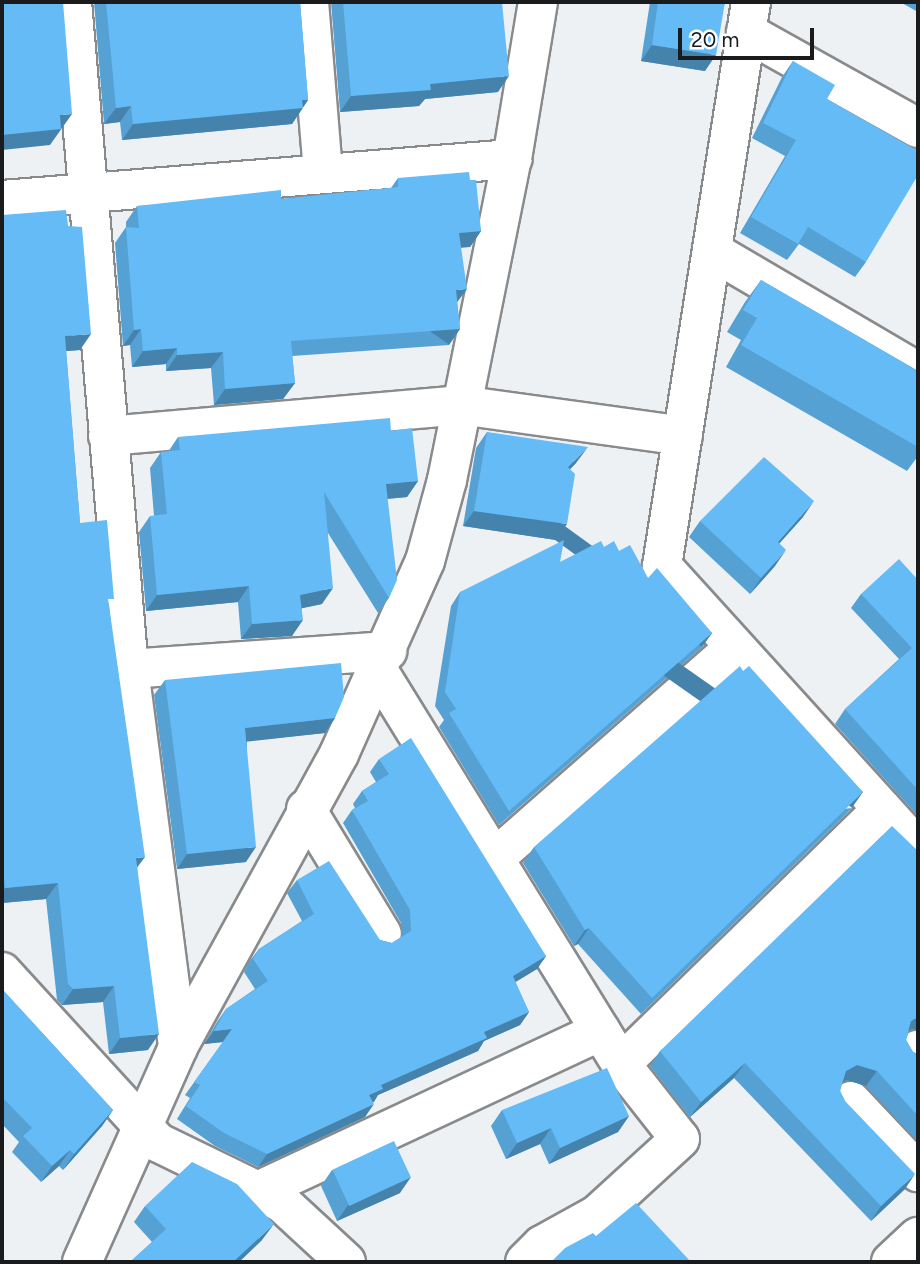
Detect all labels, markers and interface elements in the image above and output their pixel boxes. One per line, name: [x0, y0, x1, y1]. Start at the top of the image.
scale bar: [682, 14, 818, 58]
text: 20 m: [691, 27, 739, 52]

